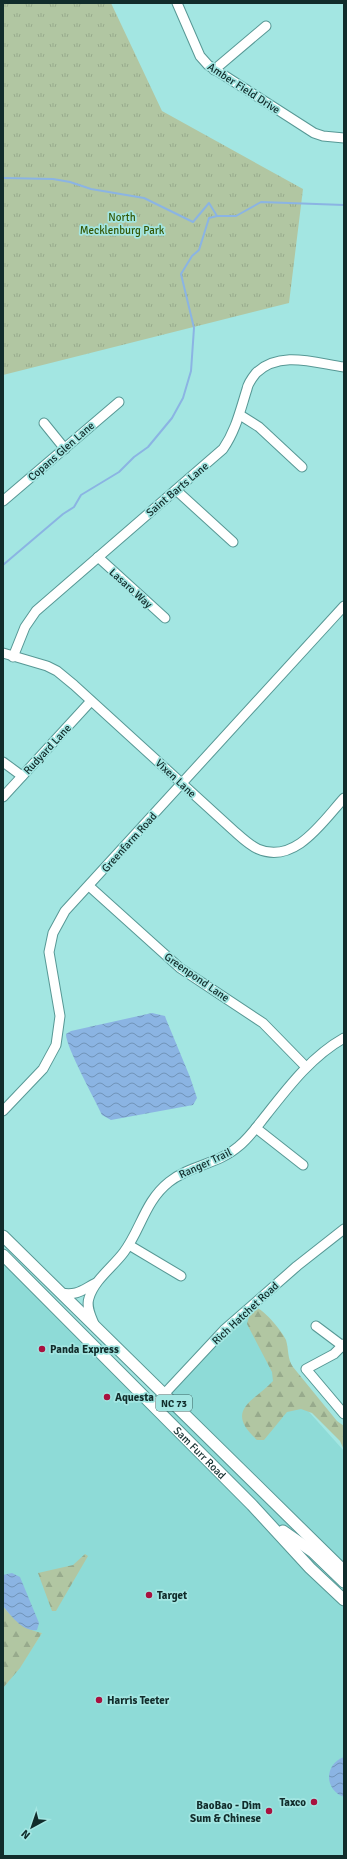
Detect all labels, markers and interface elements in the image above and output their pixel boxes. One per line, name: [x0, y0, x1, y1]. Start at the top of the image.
street label: Amber Field Drive: [205, 60, 282, 117]
park label: North Mecklenburg Park: [80, 211, 165, 237]
street label: Copans Glen Lane: [25, 419, 97, 484]
street label: Saint Barts Lane: [144, 460, 211, 519]
street label: Lasaro Way: [107, 566, 155, 612]
street label: Rudyard Lane: [21, 722, 74, 777]
street label: Vixen Lane: [153, 756, 199, 800]
street label: Greenfarm Road: [99, 810, 160, 875]
street label: Greenpond Lane: [162, 950, 232, 1005]
street label: Ranger Trail: [177, 1146, 234, 1181]
street label: Rich Hatchet Road: [209, 1279, 281, 1348]
place label: Panda Express: [50, 1343, 119, 1356]
marker: Panda Express: [37, 1344, 47, 1354]
place label: Aquesta: [115, 1391, 154, 1404]
marker: Aquesta: [102, 1392, 112, 1402]
road number: NC 73: [156, 1395, 192, 1411]
street label: Sam Furr Road: [171, 1424, 228, 1482]
place label: Target: [157, 1589, 187, 1602]
marker: Target: [144, 1590, 154, 1600]
place label: Harris Teeter: [107, 1694, 170, 1707]
marker: Harris Teeter: [94, 1695, 104, 1705]
place label: Taxco: [279, 1796, 306, 1809]
marker: Taxco: [309, 1797, 319, 1807]
place label: BaoBao - Dim Sum & Chinese: [190, 1799, 262, 1825]
marker: BaoBao - Dim Sum & Chinese: [264, 1806, 274, 1816]
north arrow: [12, 1807, 52, 1847]
text: N: [19, 1827, 33, 1842]

